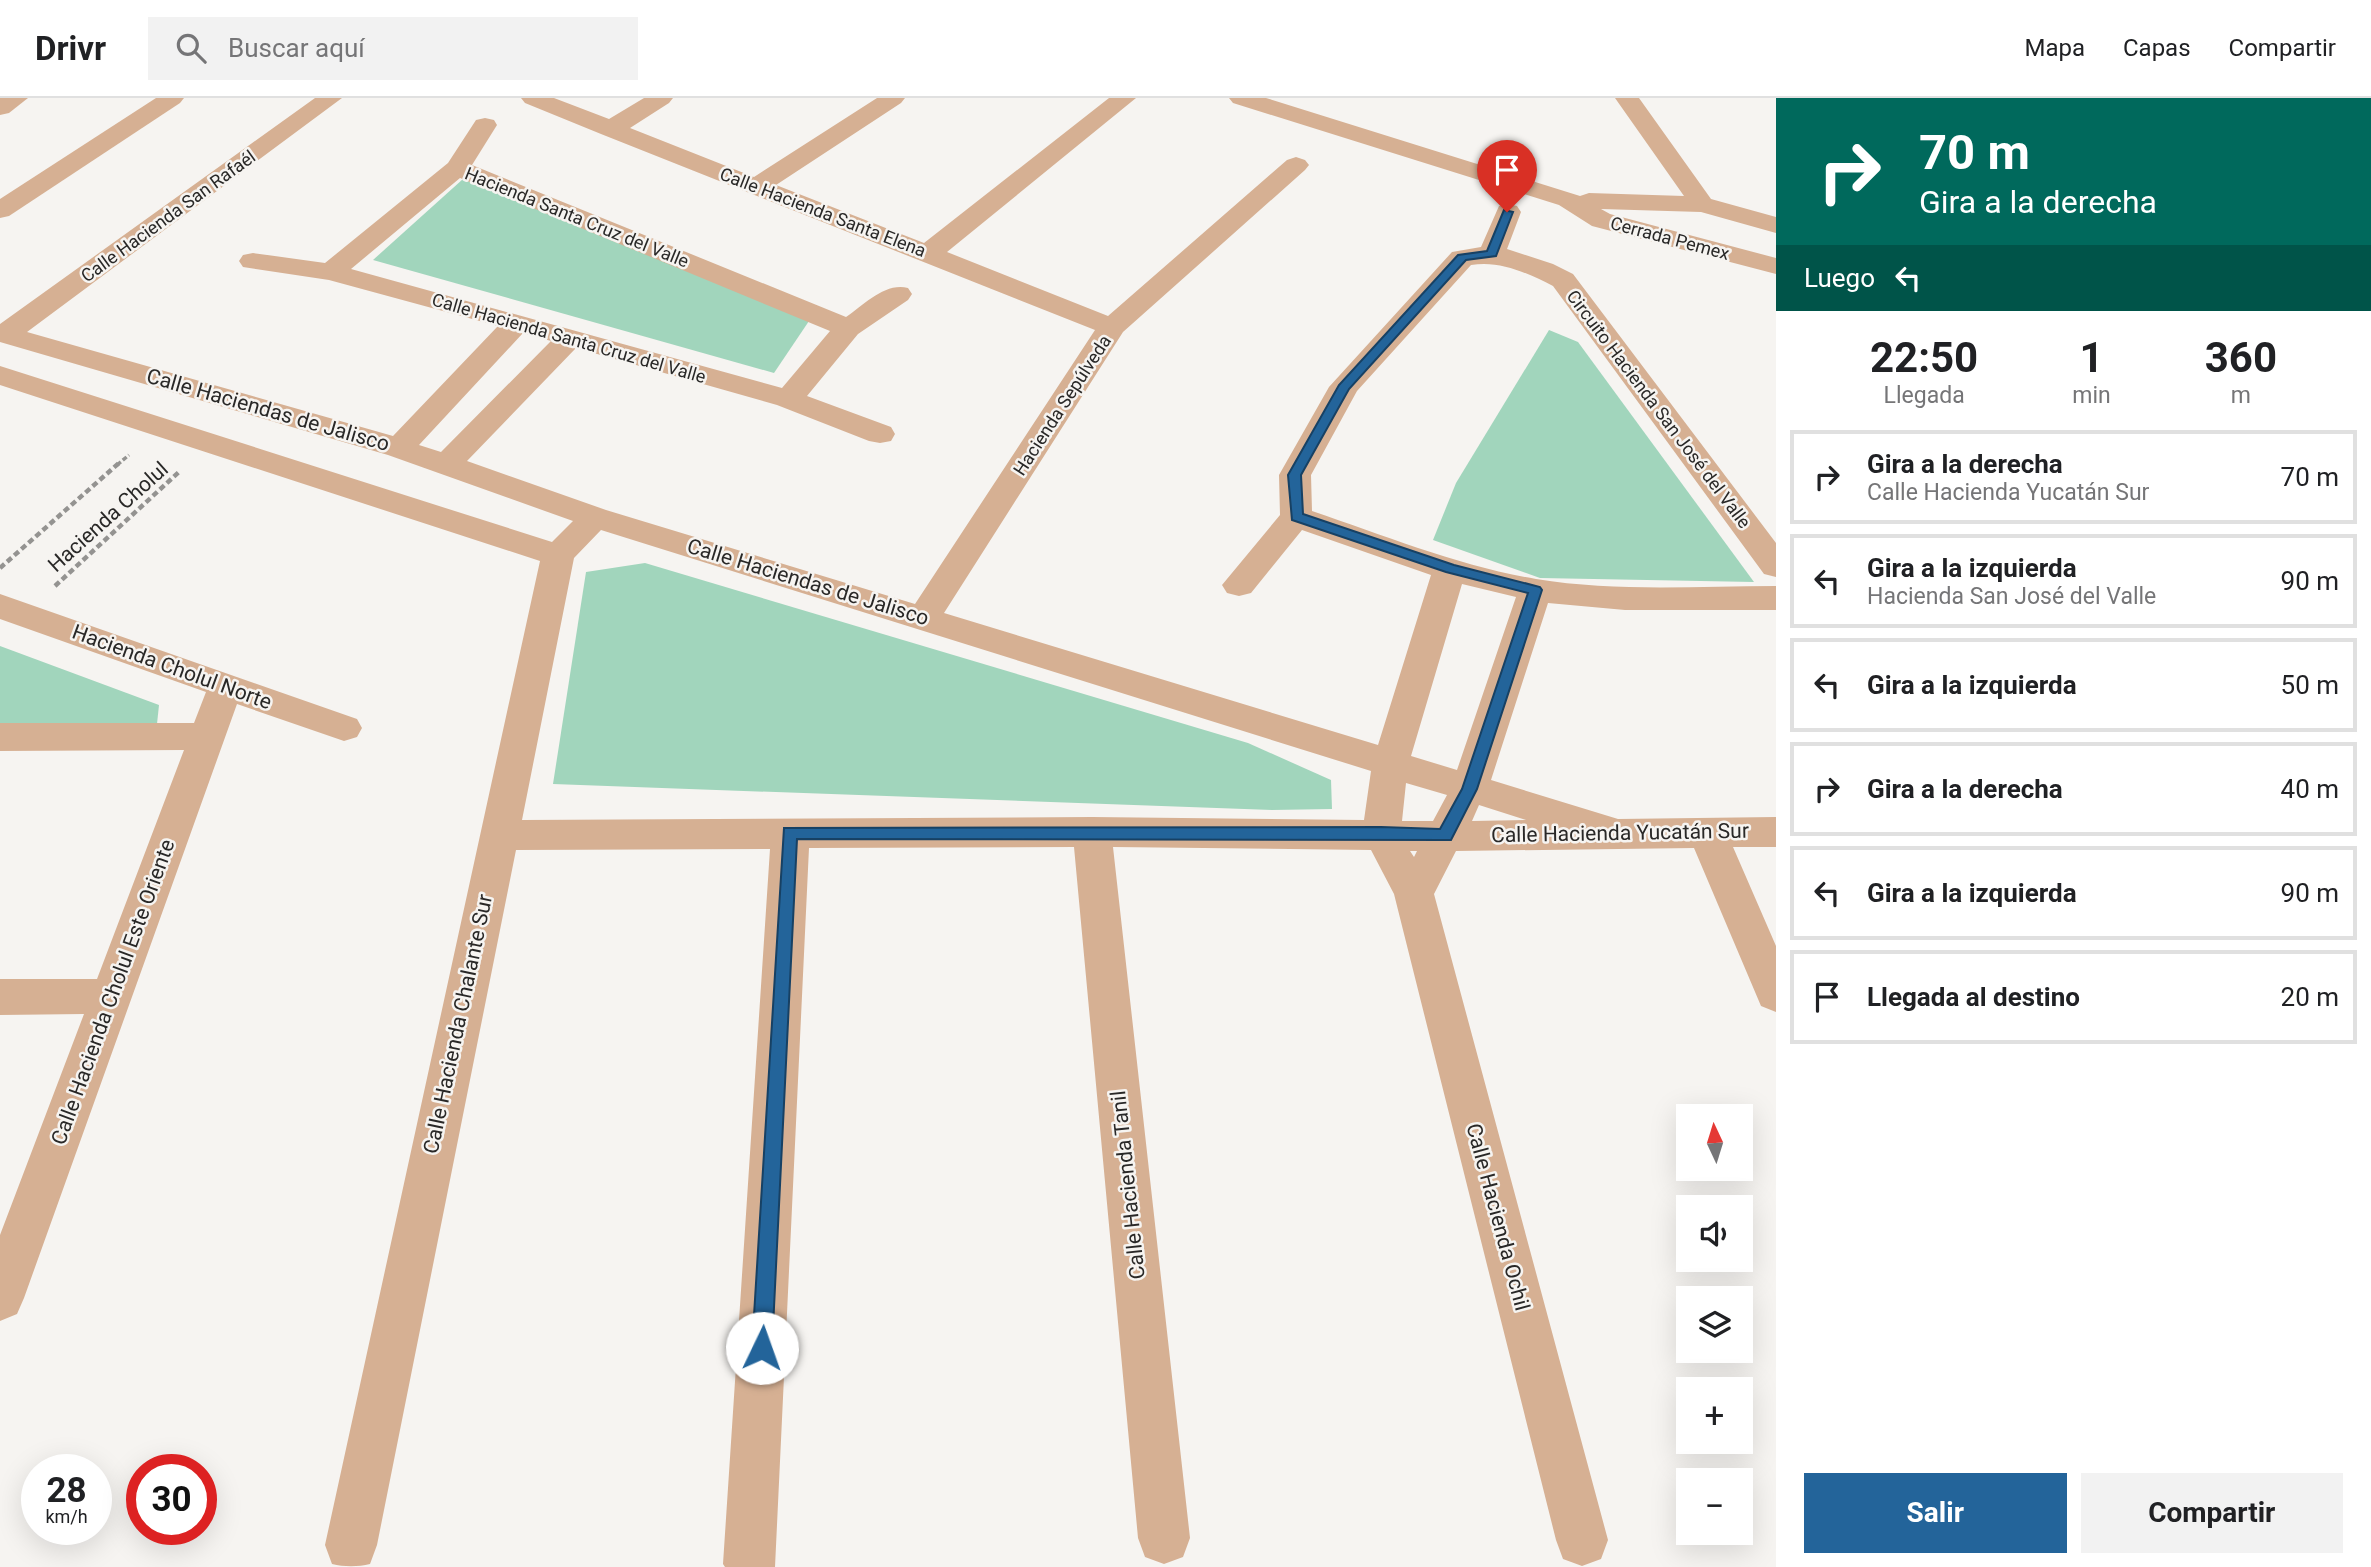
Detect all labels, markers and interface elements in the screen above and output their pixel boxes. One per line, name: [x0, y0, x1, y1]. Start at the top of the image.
search box: [148, 17, 638, 80]
text: Drivr: [35, 29, 106, 68]
icon: search: [172, 29, 210, 67]
text: Buscar aquí: [228, 33, 365, 63]
text: Mapa: [2024, 34, 2085, 62]
text: Capas: [2123, 34, 2191, 62]
text: Compartir: [2229, 34, 2336, 62]
text: 70 m: [1919, 124, 2030, 181]
icon: right: [1804, 126, 1895, 217]
pin: [1477, 140, 1537, 212]
street label: Calle Hacienda San Rafaél: [77, 146, 259, 286]
icon: arrive: [1488, 151, 1526, 189]
street label: Hacienda Santa Cruz del Valle: [462, 162, 692, 272]
street label: Calle Hacienda Santa Elena: [717, 163, 929, 261]
text: Gira a la derecha: [1919, 183, 2157, 221]
street label: Cerrada Pemex: [1608, 212, 1732, 264]
icon: left: [1889, 259, 1927, 297]
text: Luego: [1804, 263, 1875, 293]
street label: Circuito Hacienda San José del Valle: [1563, 286, 1755, 532]
street label: Calle Hacienda Santa Cruz del Valle: [430, 289, 708, 387]
street label: Hacienda Sepúlveda: [1009, 331, 1115, 479]
text: 22:50: [1870, 333, 1978, 382]
text: 1: [2079, 333, 2104, 382]
text: 360: [2205, 333, 2277, 382]
street label: Calle Haciendas de Jalisco: [144, 364, 392, 456]
text: Llegada: [1884, 382, 1965, 409]
text: min: [2072, 382, 2111, 409]
text: m: [2231, 382, 2251, 409]
text: Gira a la derecha: [1867, 449, 2063, 479]
street label: Hacienda Cholul: [43, 457, 173, 577]
icon: right: [1808, 458, 1846, 496]
text: 70 m: [2281, 462, 2339, 492]
text: Calle Hacienda Yucatán Sur: [1867, 479, 2149, 506]
street label: Calle Haciendas de Jalisco: [684, 534, 932, 630]
text: Gira a la izquierda: [1867, 553, 2077, 583]
icon: left: [1808, 562, 1846, 600]
text: 90 m: [2281, 566, 2339, 596]
text: Hacienda San José del Valle: [1867, 583, 2156, 610]
street label: Hacienda Cholul Norte: [69, 620, 275, 714]
icon: left: [1808, 666, 1846, 704]
text: Gira a la izquierda: [1867, 670, 2077, 700]
text: 50 m: [2281, 670, 2339, 700]
icon: right: [1808, 770, 1846, 808]
text: Gira a la derecha: [1867, 774, 2063, 804]
text: 40 m: [2281, 774, 2339, 804]
street label: Calle Hacienda Yucatán Sur: [1491, 819, 1749, 847]
street label: Calle Hacienda Cholul Este Oriente: [46, 836, 180, 1148]
icon: left: [1808, 874, 1846, 912]
text: Gira a la izquierda: [1867, 878, 2077, 908]
text: 90 m: [2281, 878, 2339, 908]
street label: Calle Hacienda Chalante Sur: [419, 892, 497, 1156]
icon: arrive: [1808, 978, 1846, 1016]
text: Llegada al destino: [1867, 982, 2080, 1012]
text: 20 m: [2281, 982, 2339, 1012]
street label: Calle Hacienda Tanil: [1106, 1089, 1150, 1281]
north arrow: [1676, 1104, 1754, 1181]
map controls: [1676, 1104, 1753, 1545]
street label: Calle Hacienda Ochil: [1461, 1121, 1535, 1313]
button: sound: [1676, 1195, 1753, 1272]
button: layers: [1676, 1286, 1753, 1363]
position arrow: [725, 1311, 799, 1385]
button: +: [1676, 1377, 1753, 1454]
speed limit sign: 30: [126, 1454, 217, 1545]
button: −: [1676, 1468, 1753, 1545]
text: 28: [46, 1470, 87, 1511]
button: Salir: [1804, 1473, 2067, 1553]
button: Compartir: [2081, 1473, 2343, 1553]
text: km/h: [45, 1506, 88, 1527]

